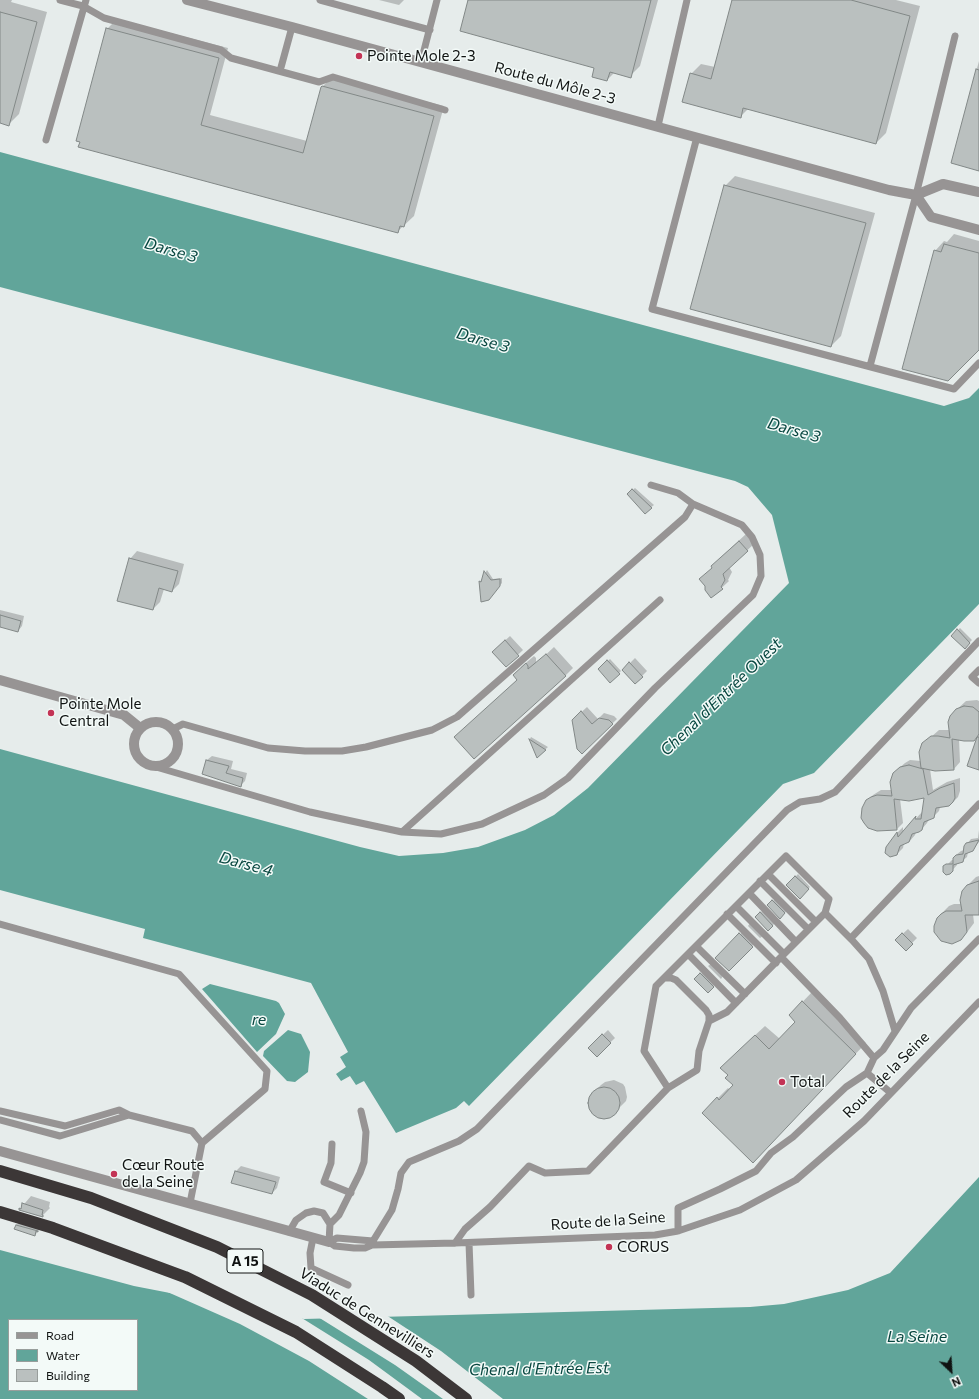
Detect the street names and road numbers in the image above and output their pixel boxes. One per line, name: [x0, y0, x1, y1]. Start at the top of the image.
street label: Route du Môle 2-3: [492, 58, 618, 108]
street label: Route de la Seine: [839, 1028, 933, 1122]
street label: Route de la Seine: [550, 1208, 666, 1234]
road number: A 15: [227, 1249, 263, 1273]
street label: Viaduc de Gennevilliers: [296, 1264, 438, 1362]

